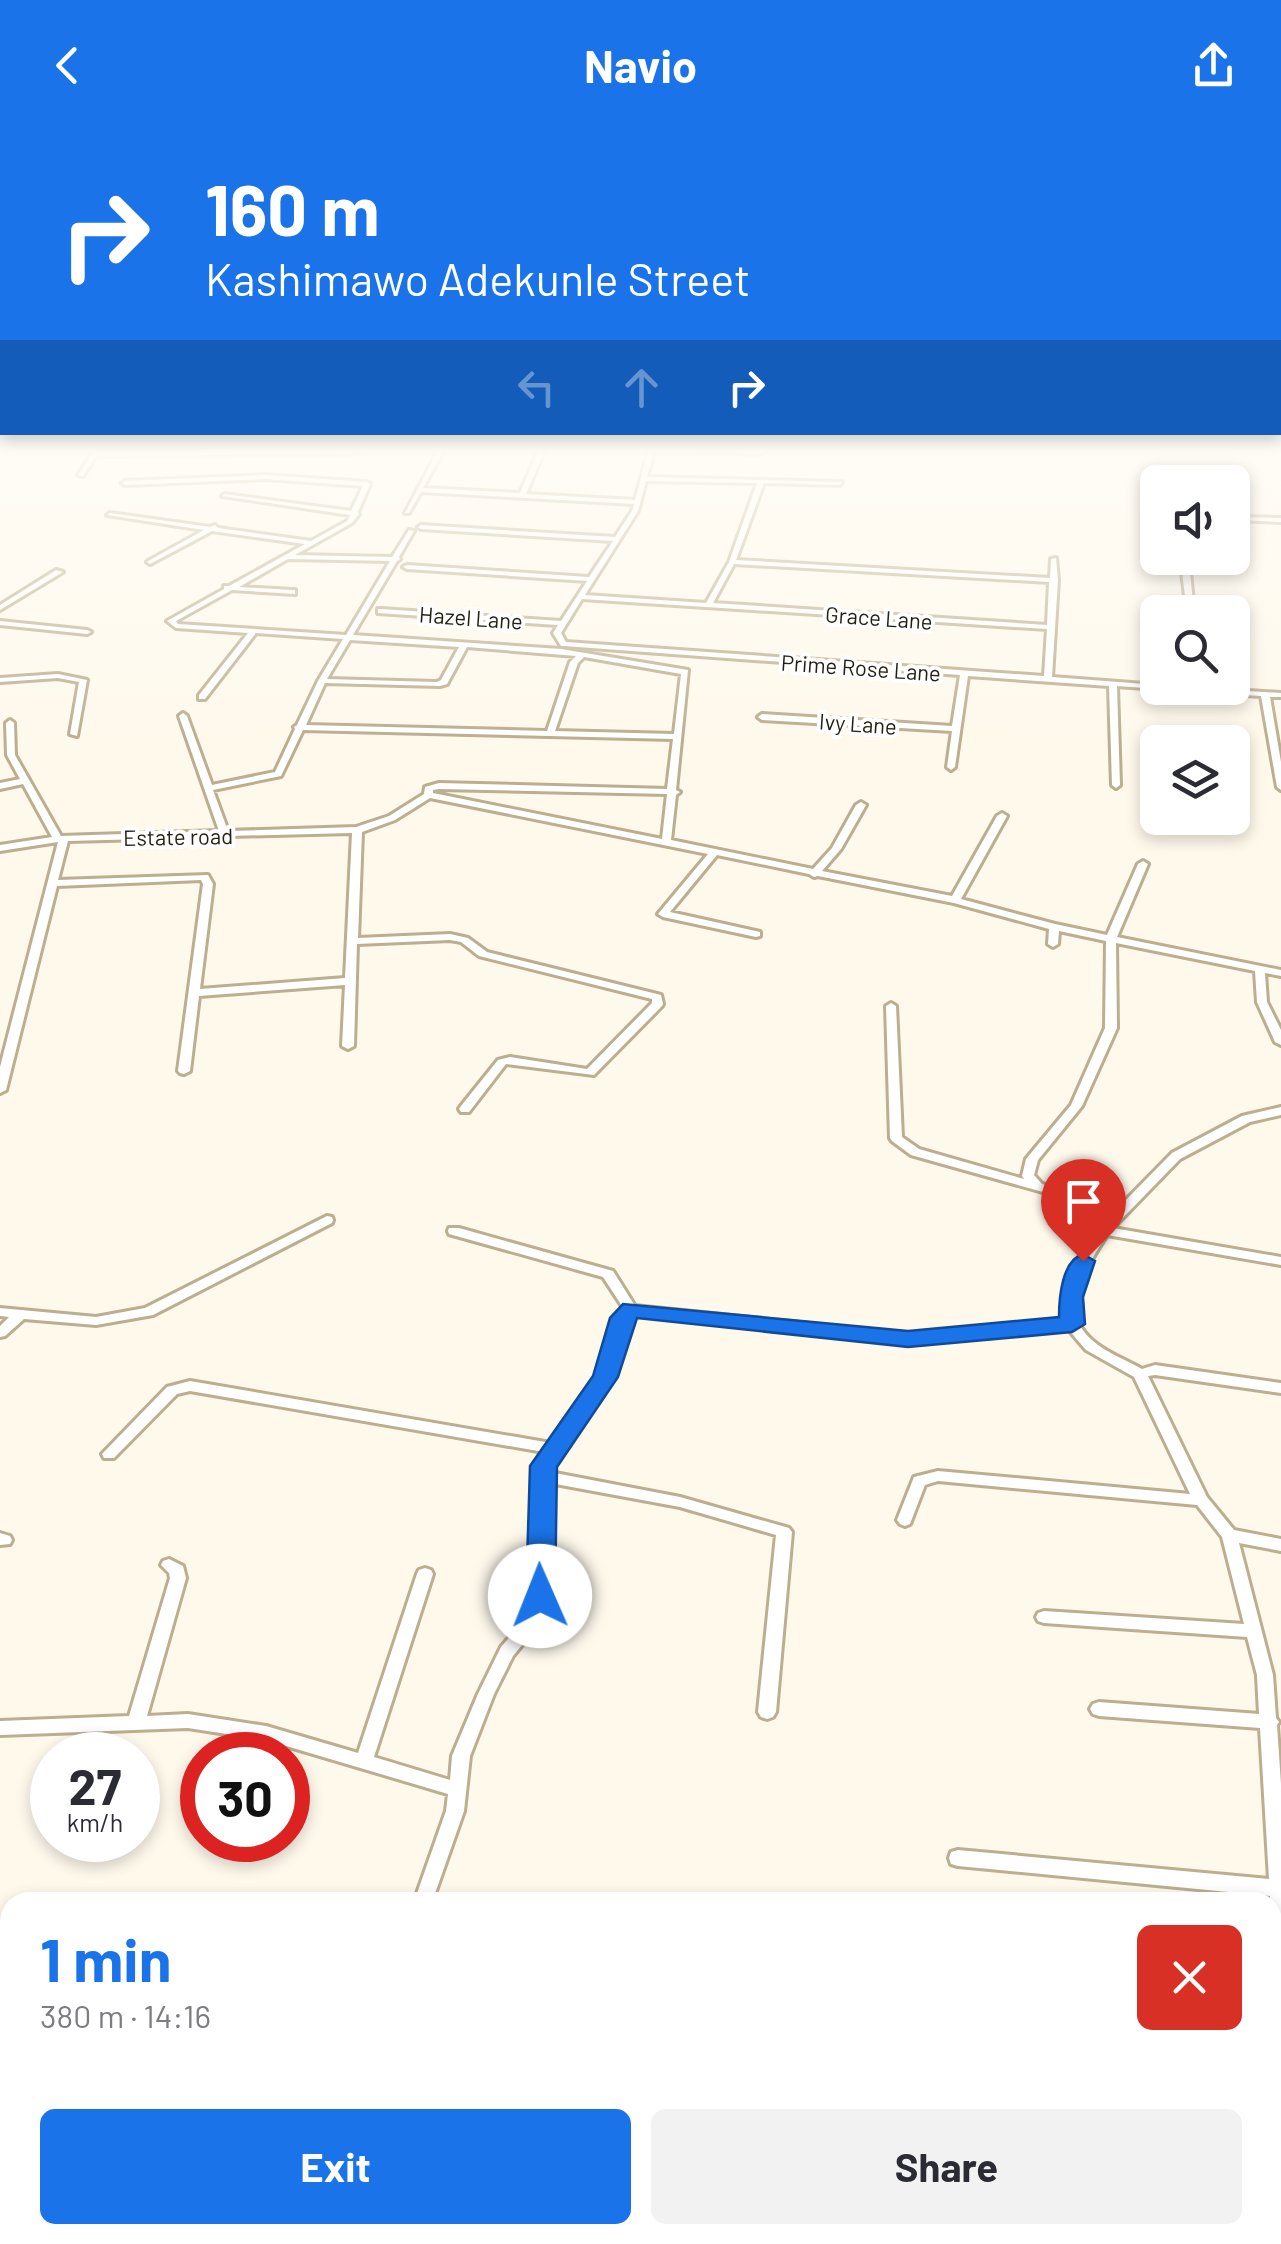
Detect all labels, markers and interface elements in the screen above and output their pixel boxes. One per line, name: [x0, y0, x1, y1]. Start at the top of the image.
icon: back: [40, 38, 95, 93]
text: Navio: [584, 38, 697, 92]
icon: share: [1186, 38, 1241, 93]
text: 160 m: [205, 166, 380, 250]
icon: right: [40, 170, 170, 300]
text: Kashimawo Adekunle Street: [205, 251, 750, 305]
icon: left: [509, 360, 564, 415]
icon: ahead: [614, 360, 669, 415]
icon: right: [719, 360, 774, 415]
map controls: [1140, 465, 1250, 835]
button: sound: [1140, 465, 1250, 575]
button: search: [1140, 595, 1250, 705]
street label: Hazel Lane: [418, 600, 524, 634]
street label: Grace Lane: [825, 600, 933, 634]
street label: Prime Rose Lane: [780, 648, 942, 686]
street label: Ivy Lane: [818, 707, 898, 739]
button: layers: [1140, 725, 1250, 835]
street label: Estate road: [123, 822, 233, 850]
pin: [1041, 1159, 1126, 1262]
icon: arrive: [1056, 1174, 1111, 1229]
position arrow: [488, 1544, 592, 1648]
speed limit sign: 30: [180, 1732, 310, 1862]
text: 27: [69, 1755, 121, 1815]
text: km/h: [67, 1807, 123, 1837]
text: 1 min: [40, 1922, 171, 1994]
button: close: [1137, 1925, 1242, 2030]
text: 380 m · 14:16: [40, 1996, 211, 2034]
button: Exit: [40, 2109, 631, 2224]
button: Share: [651, 2109, 1242, 2224]

